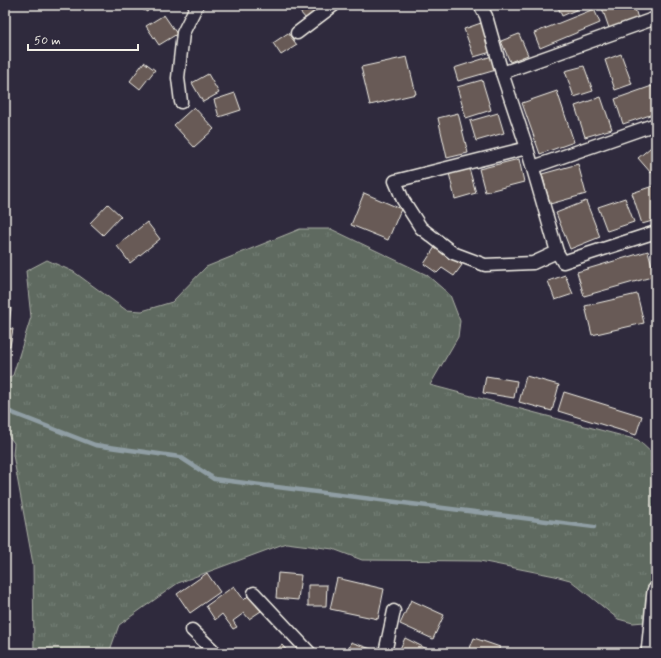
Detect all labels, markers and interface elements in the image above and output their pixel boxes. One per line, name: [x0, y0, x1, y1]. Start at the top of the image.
scale bar: [28, 26, 138, 52]
text: 50 m: [34, 33, 61, 49]

